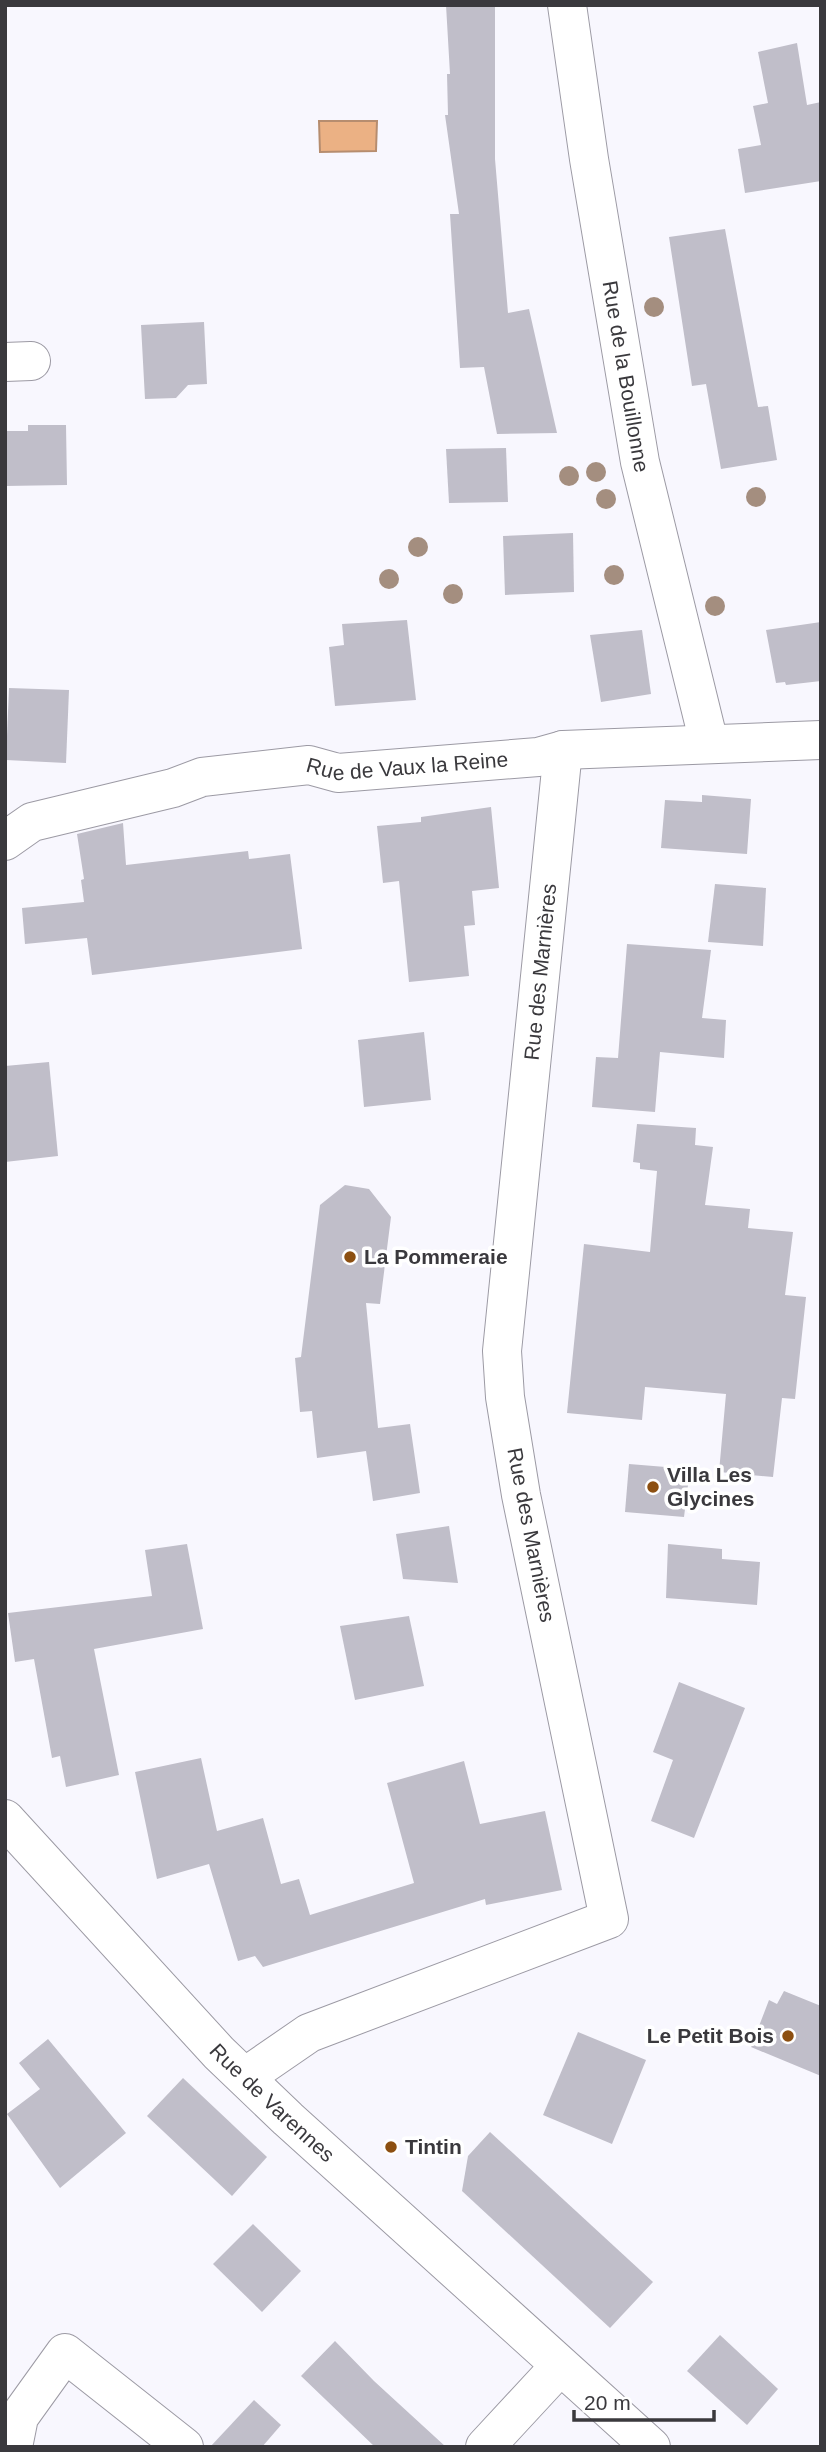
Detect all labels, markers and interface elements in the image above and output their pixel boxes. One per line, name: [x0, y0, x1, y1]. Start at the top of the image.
street label: Rue de la Bouillonne: [599, 279, 654, 474]
street label: Rue de Vaux la Reine: [304, 747, 509, 784]
street label: Rue des Marnières: [520, 882, 560, 1061]
place label: La Pommeraie: [364, 1245, 508, 1268]
marker: La Pommeraie: [342, 1249, 358, 1265]
street label: Rue des Marnières: [503, 1446, 560, 1624]
place label: Villa Les Glycines: [667, 1463, 755, 1510]
marker: Villa Les Glycines: [645, 1479, 661, 1495]
place label: Le Petit Bois: [647, 2024, 774, 2047]
marker: Le Petit Bois: [780, 2028, 796, 2044]
street label: Rue de Varennes: [205, 2039, 339, 2166]
place label: Tintin: [405, 2135, 462, 2158]
marker: Tintin: [383, 2139, 399, 2155]
scale bar: [574, 2378, 714, 2422]
text: 20 m: [584, 2391, 631, 2414]

